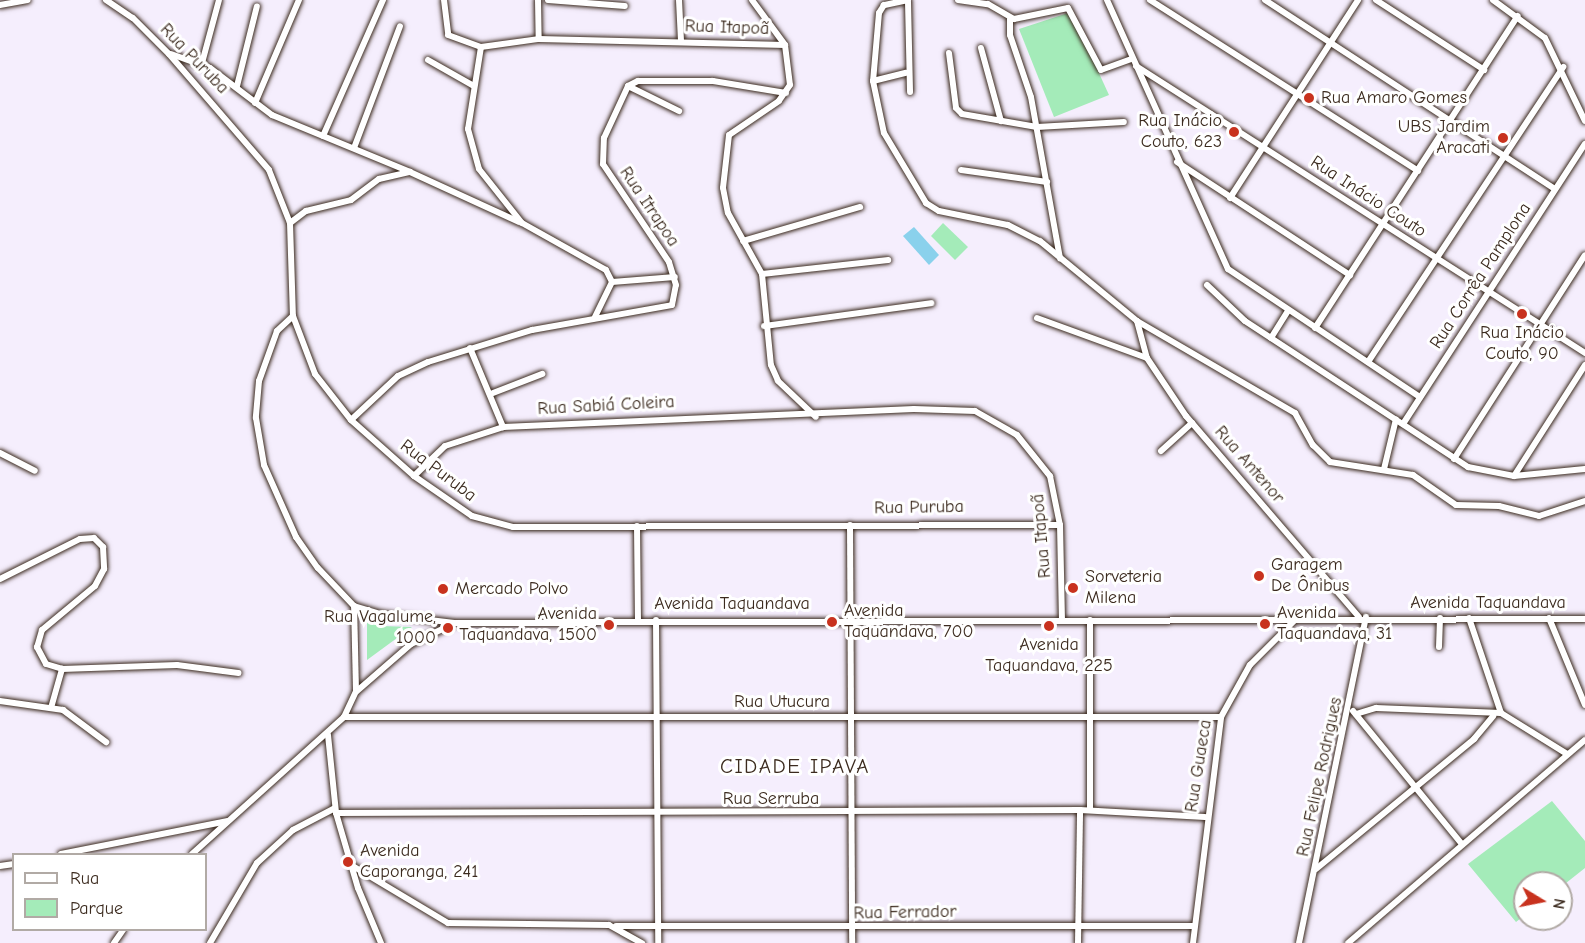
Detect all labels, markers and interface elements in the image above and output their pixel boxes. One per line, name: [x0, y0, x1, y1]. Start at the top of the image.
street label: Rua Itapoã: [684, 16, 770, 40]
street label: Rua Puruba: [155, 19, 233, 99]
place label: Rua Amaro Gomes: [1321, 87, 1467, 109]
marker: Rua Amaro Gomes: [1302, 91, 1316, 105]
place label: Rua Inácio Couto, 623: [1138, 111, 1222, 154]
place label: UBS Jardim Aracati: [1398, 117, 1490, 160]
marker: Rua Inácio Couto, 623: [1227, 125, 1241, 139]
marker: UBS Jardim Aracati: [1494, 129, 1512, 147]
street label: Rua Inácio Couto: [1306, 152, 1430, 242]
street label: Rua Itrapoa: [614, 163, 684, 251]
street label: Rua Corrêa Pamplona: [1426, 199, 1536, 353]
marker: Rua Inácio Couto, 90: [1515, 307, 1529, 321]
place label: Rua Inácio Couto, 90: [1480, 323, 1564, 366]
street label: Rua Sabiá Coleira: [537, 392, 675, 420]
street label: Rua Antenor: [1209, 422, 1289, 508]
street label: Rua Puruba: [396, 435, 480, 507]
street label: Rua Itapoã: [1028, 493, 1056, 579]
street label: Rua Puruba: [874, 496, 964, 520]
place label: Garagem De Ônibus: [1271, 555, 1349, 598]
place label: Sorveteria Milena: [1085, 567, 1162, 610]
marker: Garagem De Ônibus: [1252, 569, 1266, 583]
place label: Mercado Polvo: [455, 578, 568, 600]
marker: Sorveteria Milena: [1066, 581, 1080, 595]
marker: Mercado Polvo: [436, 582, 450, 596]
street label: Avenida Taquandava: [1410, 592, 1566, 614]
street label: Avenida Taquandava: [654, 593, 810, 615]
place label: Avenida Taquandava, 700: [844, 601, 973, 644]
place label: Avenida Taquandava, 31: [1277, 603, 1392, 646]
place label: Avenida Taquandava, 1500: [459, 604, 597, 646]
place label: Rua Vagalume, 1000: [324, 607, 436, 650]
marker: Avenida Taquandava, 700: [825, 615, 839, 629]
marker: Avenida Taquandava, 31: [1258, 617, 1272, 631]
marker: Avenida Taquandava, 1500: [602, 618, 616, 632]
marker: Avenida Taquandava, 225: [1042, 619, 1056, 633]
marker: Rua Vagalume, 1000: [441, 621, 455, 635]
place label: Avenida Taquandava, 225: [985, 635, 1113, 678]
street label: Rua Utucura: [734, 691, 830, 713]
street label: Rua Felipe Rodrigues: [1293, 695, 1347, 859]
street label: Rua Guaeca: [1181, 718, 1217, 814]
district label: CIDADE IPAVA: [720, 753, 870, 779]
street label: Rua Serruba: [723, 788, 819, 810]
place label: Avenida Caporanga, 241: [360, 841, 478, 884]
legend: [12, 853, 207, 931]
marker: Avenida Caporanga, 241: [341, 855, 355, 869]
text: Rua: [70, 868, 99, 889]
north arrow: [1513, 871, 1573, 931]
text: N: [1549, 897, 1569, 910]
text: Parque: [70, 898, 123, 919]
street label: Rua Ferrador: [853, 901, 957, 925]

